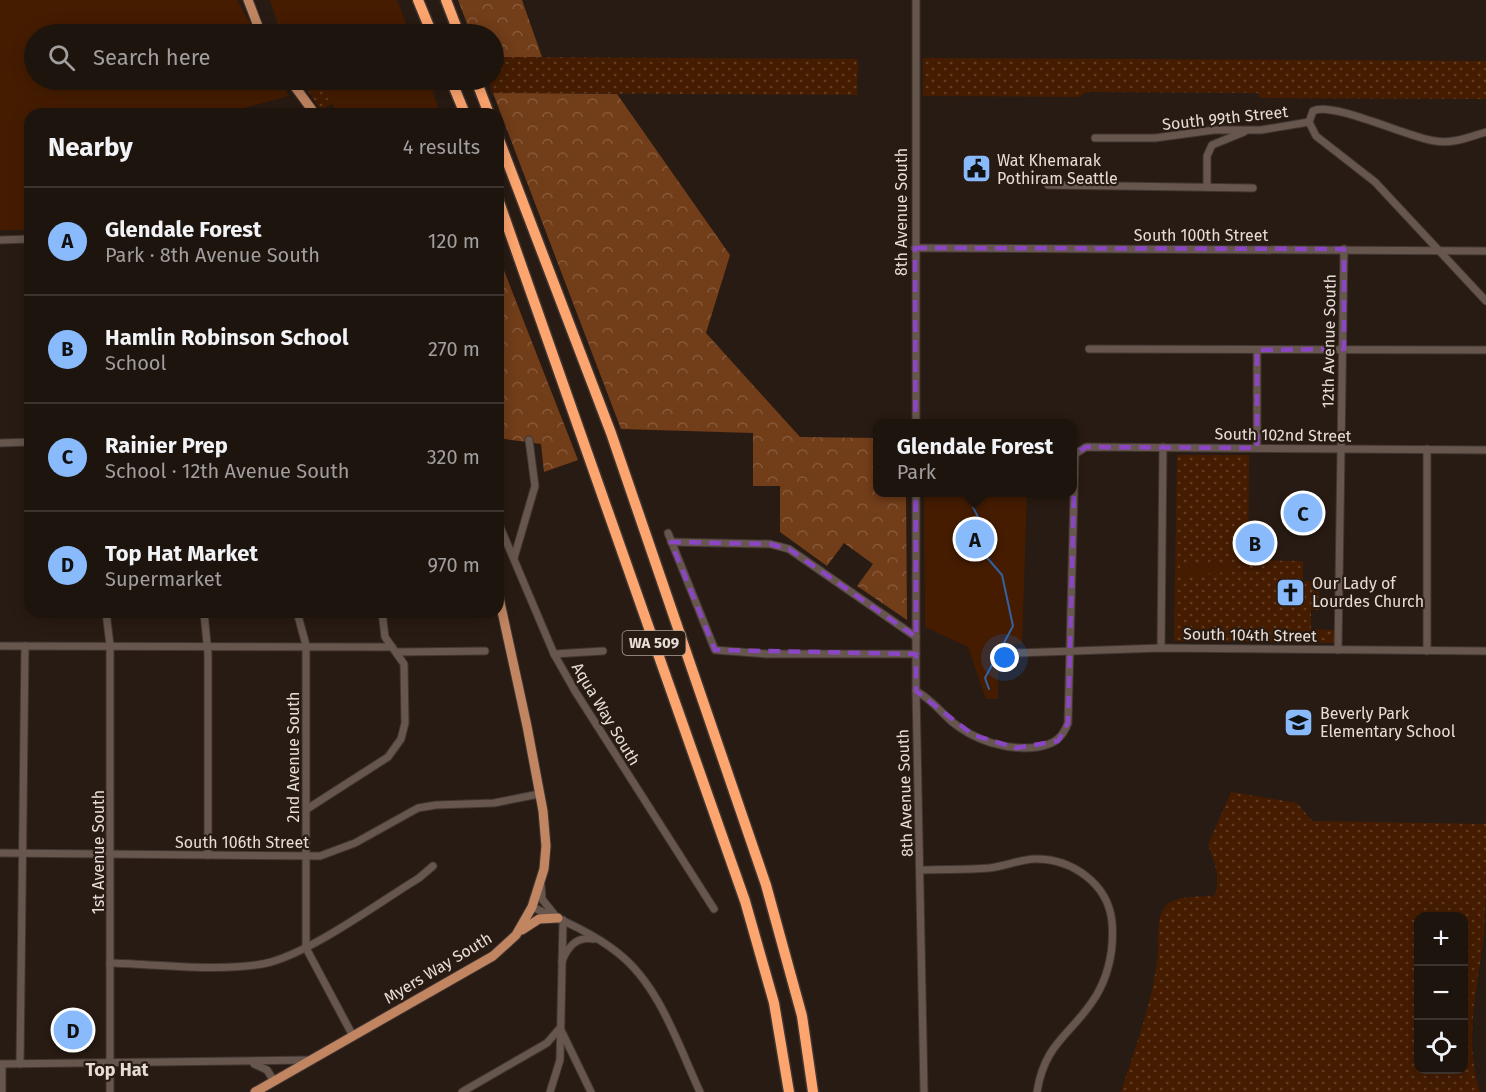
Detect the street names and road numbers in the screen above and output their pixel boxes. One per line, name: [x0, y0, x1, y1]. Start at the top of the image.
street label: South 99th Street: [1161, 102, 1289, 134]
street label: 8th Avenue South: [892, 148, 911, 276]
street label: South 100th Street: [1134, 226, 1268, 245]
street label: 12th Avenue South: [1318, 274, 1340, 408]
street label: South 102nd Street: [1214, 424, 1352, 446]
street label: South 104th Street: [1183, 624, 1317, 646]
road number: WA 509: [622, 631, 686, 655]
street label: Aqua Way South: [568, 659, 644, 769]
street label: 2nd Avenue South: [284, 692, 303, 822]
street label: 8th Avenue South: [893, 729, 917, 857]
street label: 1st Avenue South: [89, 790, 108, 914]
street label: South 106th Street: [175, 833, 309, 852]
street label: Myers Way South: [381, 928, 495, 1008]

